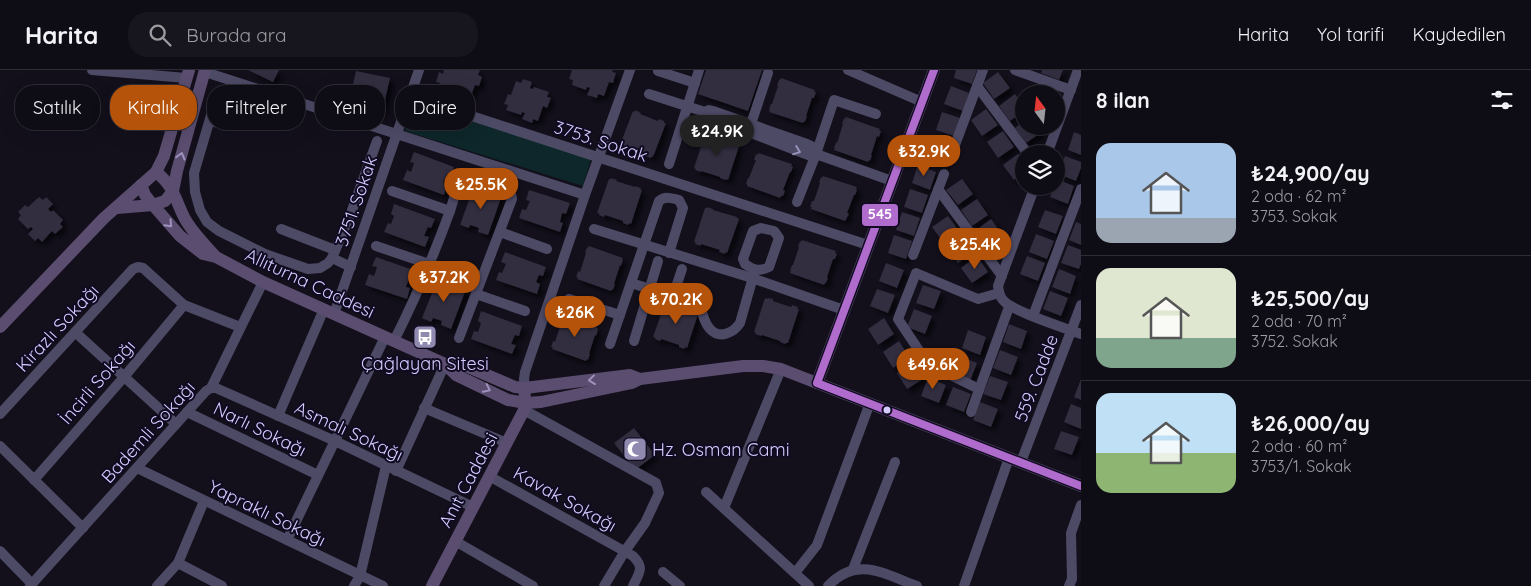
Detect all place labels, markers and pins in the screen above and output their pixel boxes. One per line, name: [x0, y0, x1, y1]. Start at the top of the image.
pin: ₺24.9K: [676, 114, 758, 157]
pin: ₺32.9K: [883, 134, 965, 177]
pin: ₺25.5K: [440, 168, 522, 210]
pin: ₺25.4K: [934, 228, 1016, 270]
pin: ₺37.2K: [403, 260, 485, 303]
pin: ₺70.2K: [635, 282, 717, 325]
pin: ₺26K: [545, 296, 605, 338]
bus stop icon: Çağlayan Sitesi: [412, 324, 438, 350]
pin: ₺49.6K: [892, 348, 974, 390]
place label: Çağlayan Sitesi: [361, 352, 489, 375]
unlabelled marker: [882, 405, 892, 415]
mosque icon: Hz. Osman Cami: [622, 436, 648, 462]
place label: Hz. Osman Cami: [652, 438, 790, 461]

